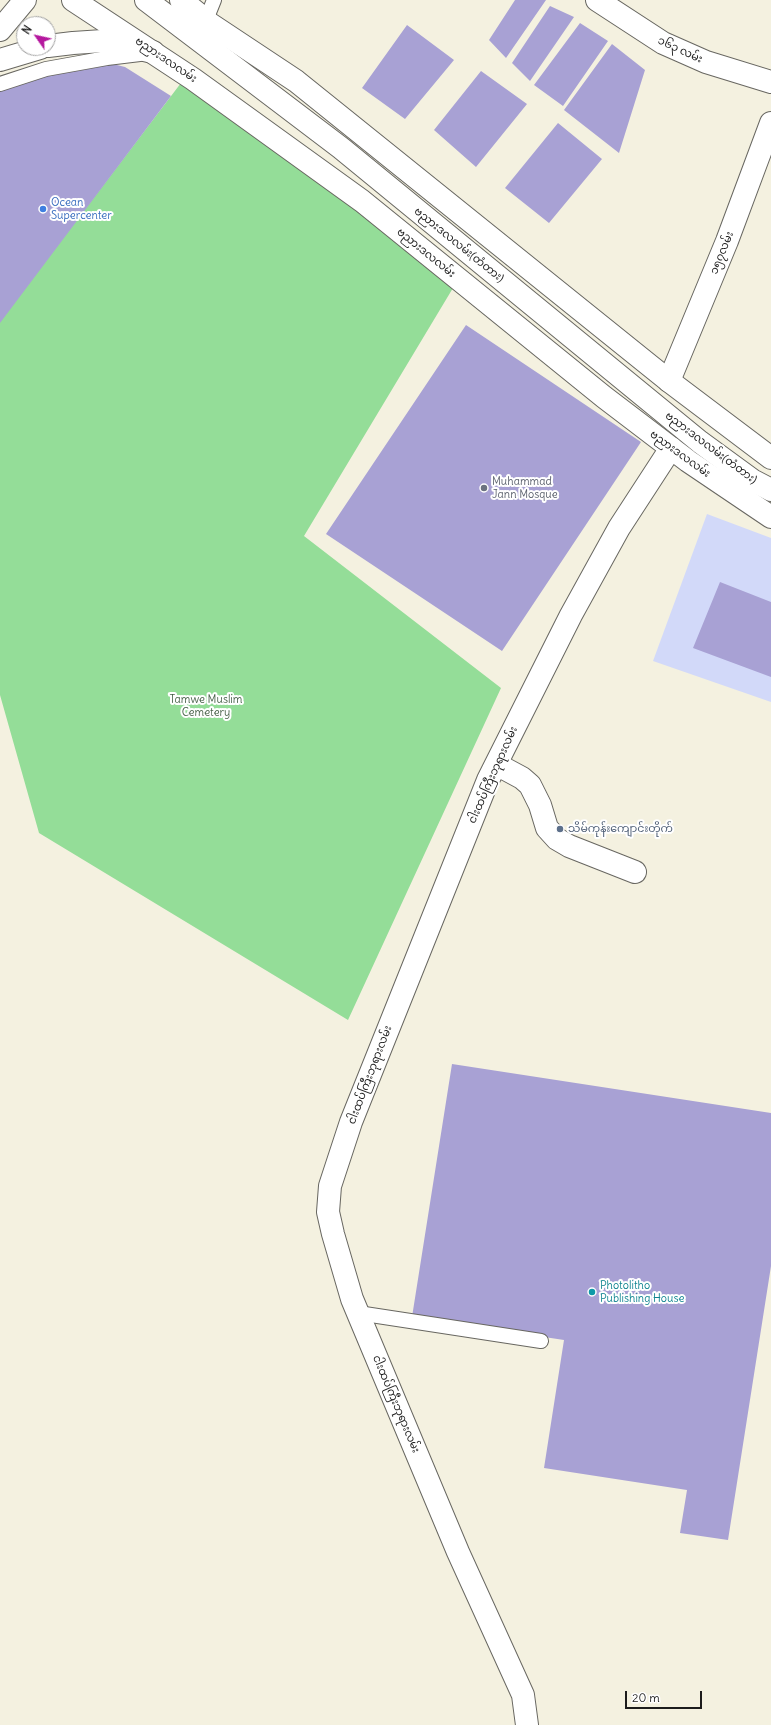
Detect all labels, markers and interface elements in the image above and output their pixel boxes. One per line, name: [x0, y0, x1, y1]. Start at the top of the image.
north arrow: [16, 16, 56, 56]
text: N: [19, 23, 35, 37]
street label: ၁၆၃ လမ်း: [656, 34, 704, 66]
street label: ဗညားဒလလမ်း: [133, 35, 199, 85]
place label: Ocean Supercenter: [51, 196, 112, 222]
marker: Ocean Supercenter: [38, 204, 48, 214]
street label: ဗညားဒလလမ်း(တံတား): [411, 205, 507, 285]
street label: ဗညားဒလလမ်း: [394, 225, 458, 281]
street label: ၁၅၇လမ်း: [707, 230, 737, 276]
street label: ဗညားဒလလမ်း(တံတား): [662, 409, 760, 487]
street label: ဗညားဒလလမ်း: [647, 428, 713, 480]
place label: Muhammad Jann Mosque: [492, 475, 558, 501]
marker: Muhammad Jann Mosque: [479, 483, 489, 493]
park label: Tamwe Muslim Cemetery: [170, 693, 242, 719]
street label: ငါးထပ်ကြီးဘုရားလမ်း: [466, 724, 520, 826]
place label: သိမ်ကုန်းကျောင်းတိုက်: [568, 822, 673, 836]
marker: သိမ်ကုန်းကျောင်းတိုက်: [555, 824, 565, 834]
street label: ငါးထပ်ကြီးဘုရားလမ်း: [345, 1024, 395, 1126]
place label: Photolitho Publishing House: [600, 1279, 684, 1305]
marker: Photolitho Publishing House: [587, 1287, 597, 1297]
street label: ငါးထပ်ကြီးဘုရားလမ်း: [369, 1353, 423, 1455]
scale bar: [627, 1683, 704, 1709]
text: 20 m: [632, 1690, 660, 1705]

